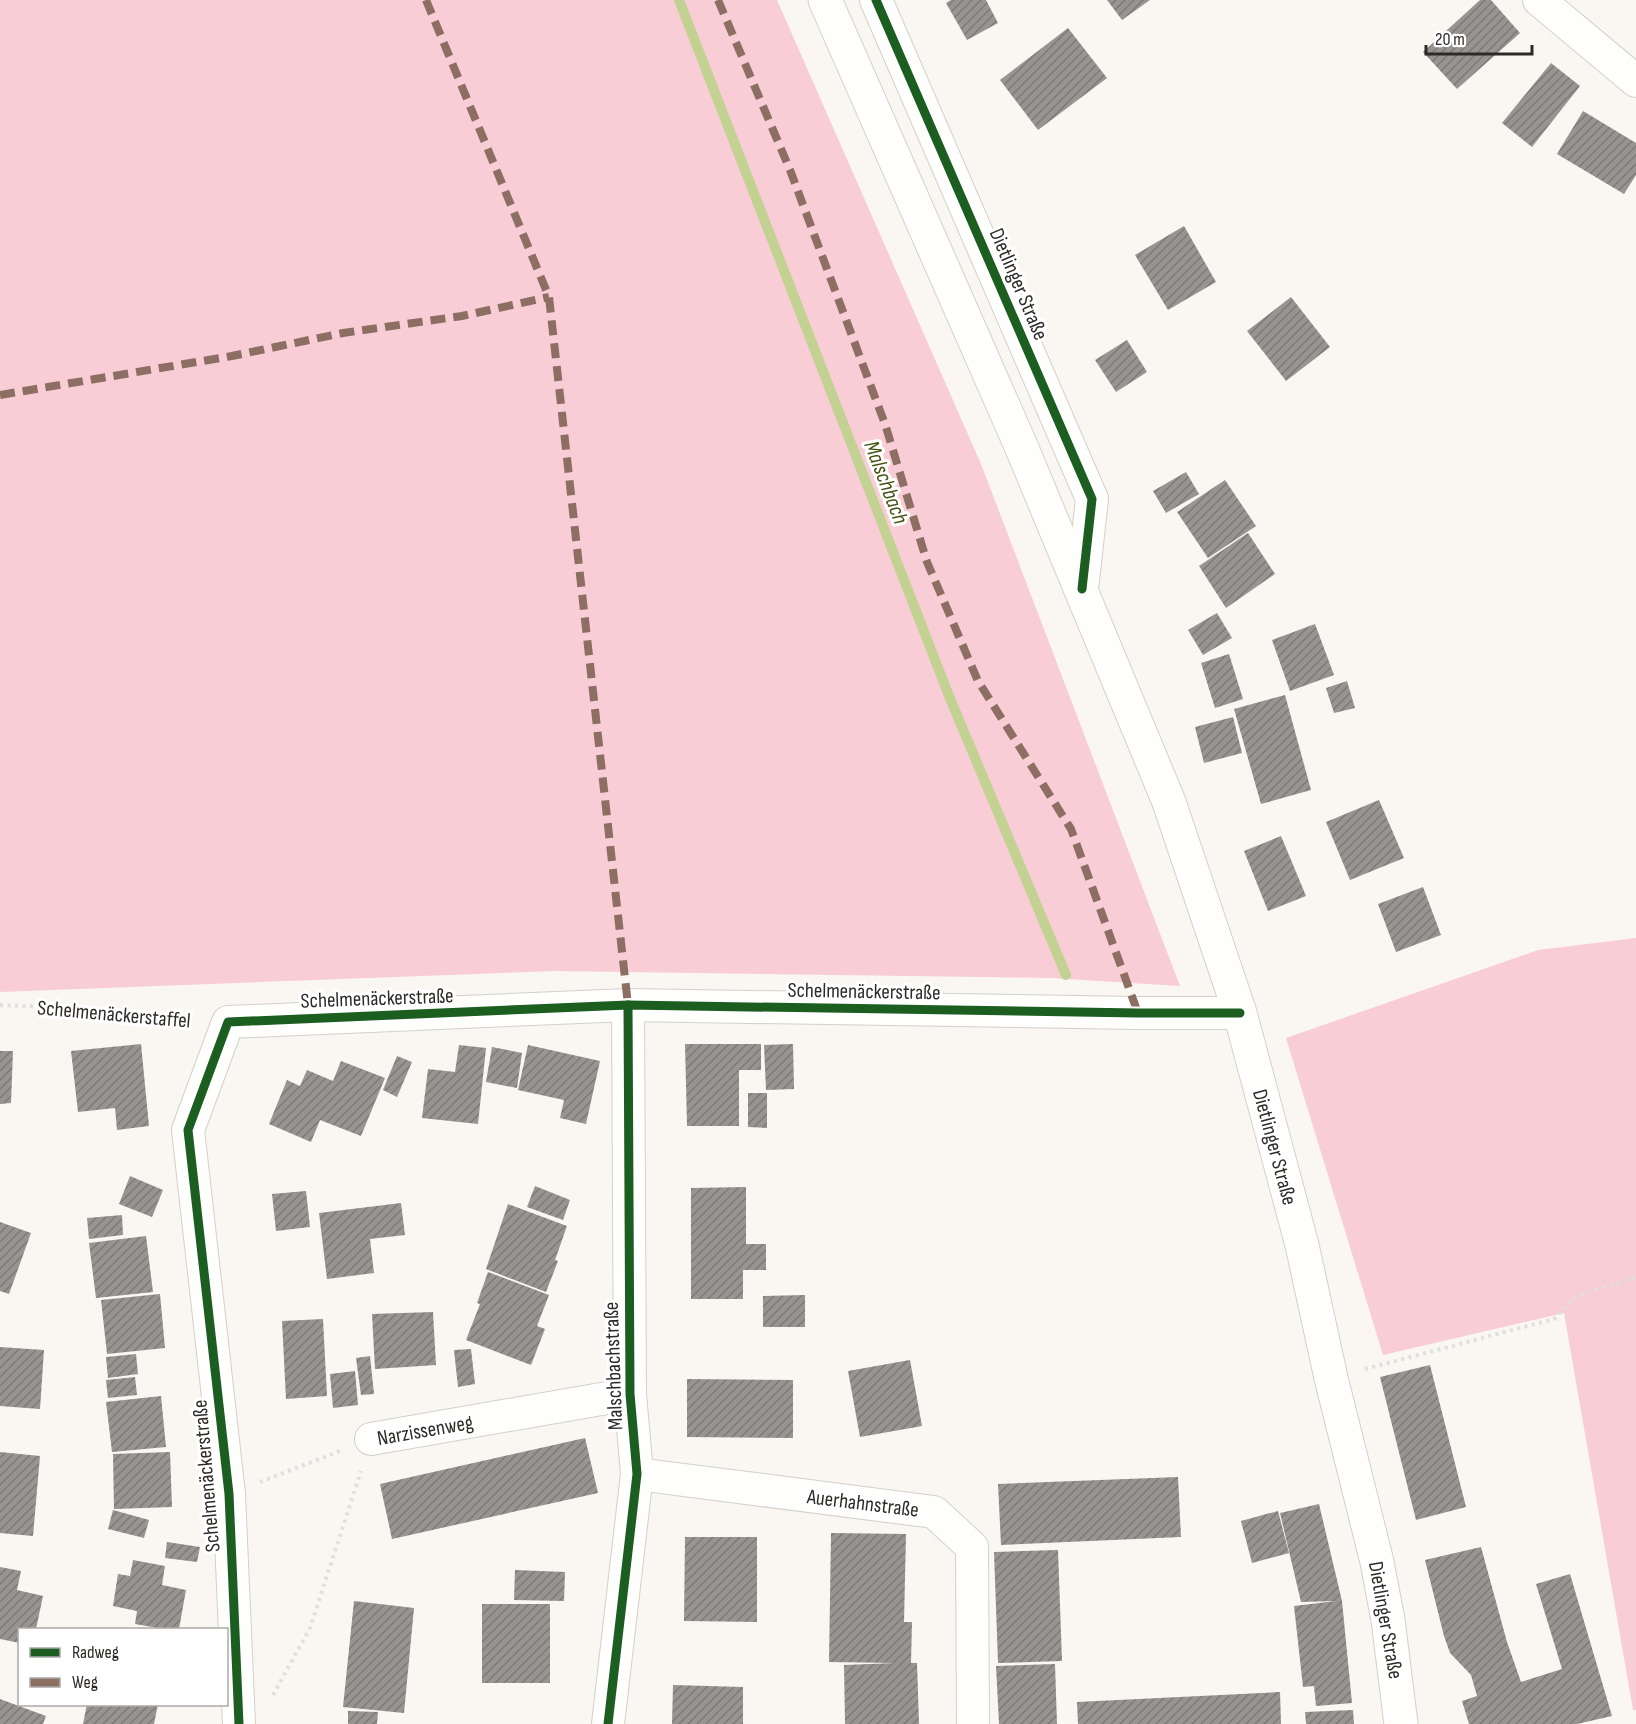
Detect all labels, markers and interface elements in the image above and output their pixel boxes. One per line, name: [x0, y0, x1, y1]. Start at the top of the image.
scale bar: [1426, 18, 1532, 56]
text: 20 m: [1435, 29, 1465, 50]
street label: Dietlinger Straße: [984, 225, 1053, 344]
water label: Malschbach: [857, 437, 914, 528]
street label: Schelmenäckerstraße: [787, 978, 941, 1005]
street label: Schelmenäckerstraße: [300, 983, 454, 1014]
street label: Schelmenäckerstaffel: [36, 995, 192, 1034]
street label: Dietlinger Straße: [1247, 1087, 1302, 1208]
street label: Malschbachstraße: [599, 1301, 628, 1431]
street label: Schelmenäckerstraße: [187, 1399, 226, 1553]
street label: Narzissenweg: [375, 1410, 475, 1451]
street label: Auerhahnstraße: [805, 1484, 920, 1523]
street label: Dietlinger Straße: [1363, 1559, 1408, 1681]
legend: [18, 1628, 228, 1706]
text: Radweg: [72, 1642, 119, 1663]
text: Weg: [72, 1672, 98, 1693]

